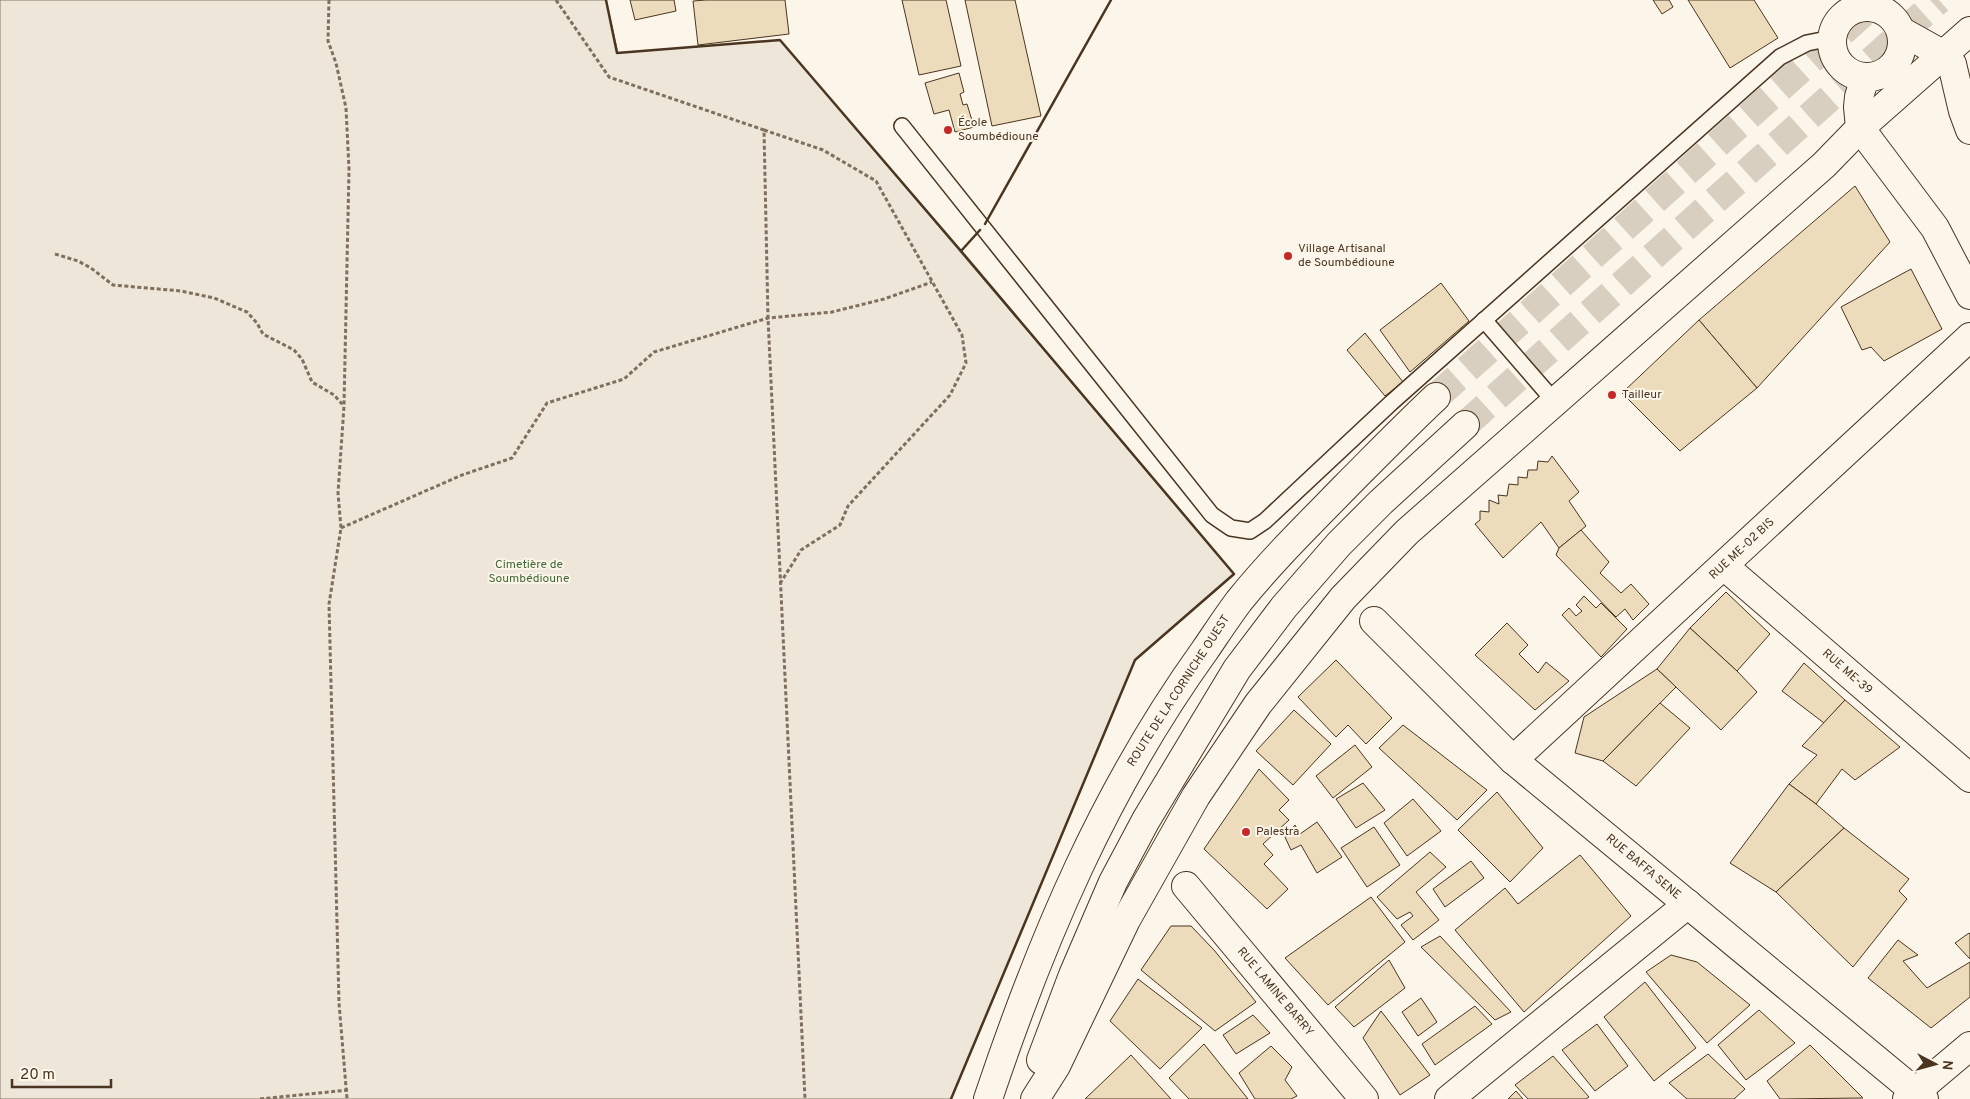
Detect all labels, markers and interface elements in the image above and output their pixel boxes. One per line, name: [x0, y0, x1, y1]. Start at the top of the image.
place label: École Soumbédioune: [958, 115, 1039, 145]
marker: École Soumbédioune: [942, 124, 954, 136]
place label: Village Artisanal de Soumbédioune: [1298, 241, 1395, 271]
marker: Village Artisanal de Soumbédioune: [1282, 250, 1294, 262]
place label: Tailleur: [1622, 387, 1662, 403]
marker: Tailleur: [1606, 389, 1618, 401]
street label: RUE ME-02 BIS: [1706, 515, 1778, 583]
park label: Cimetière de Soumbédioune: [489, 557, 569, 587]
street label: ROUTE DE LA CORNICHE OUEST: [1124, 612, 1234, 770]
street label: RUE ME-39: [1818, 646, 1876, 698]
place label: Palestra: [1256, 824, 1299, 840]
marker: Palestra: [1240, 826, 1252, 838]
street label: RUE BAFFA SENE: [1602, 831, 1684, 903]
street label: RUE LAMINE BARRY: [1233, 944, 1317, 1040]
north arrow: [1910, 1039, 1960, 1089]
scale bar: [12, 1056, 111, 1088]
text: N: [1937, 1059, 1955, 1071]
text: 20 m: [20, 1066, 55, 1085]

